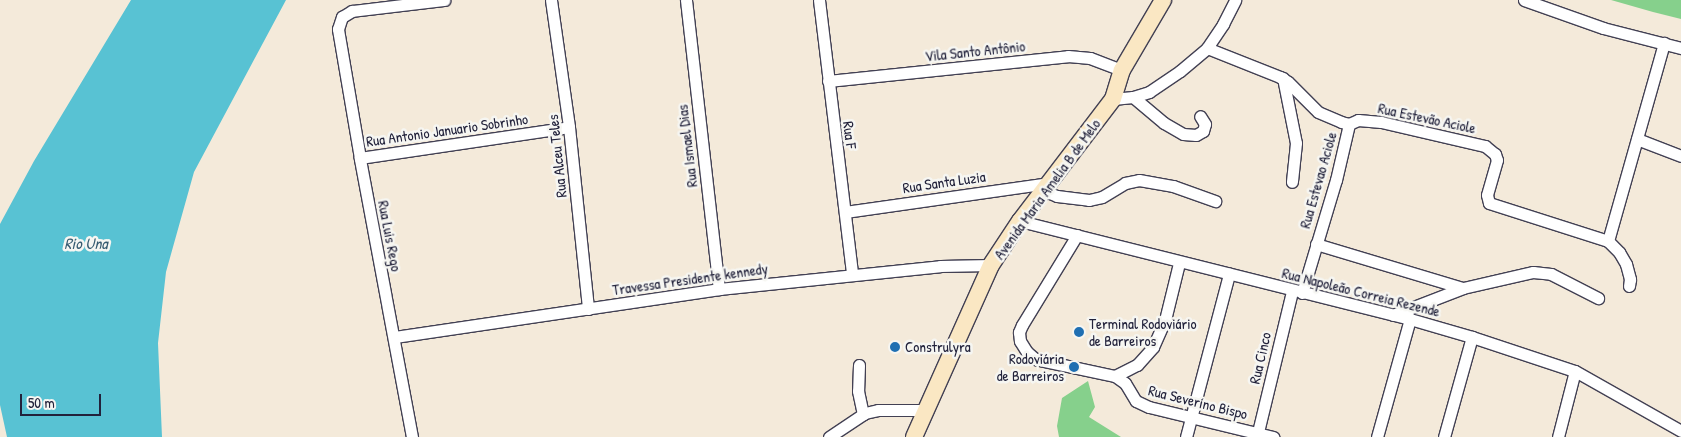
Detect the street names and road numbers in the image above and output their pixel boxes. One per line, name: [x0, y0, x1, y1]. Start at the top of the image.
street label: Vila Santo Antônio: [924, 37, 1026, 65]
street label: Rua Estevão Aciole: [1376, 99, 1478, 137]
street label: Rua Ismael Dias: [673, 104, 701, 188]
street label: Rua Antonio Januario Sobrinho: [365, 110, 529, 150]
street label: Rua Alceu Teles: [544, 114, 570, 198]
street label: Avenida Maria Amelia B de Melo: [990, 115, 1104, 263]
street label: Rua F: [839, 120, 861, 150]
street label: Rua Estevao Aciole: [1296, 130, 1340, 230]
street label: Rua Santa Luzia: [901, 167, 987, 197]
street label: Rua Luis Rego: [374, 199, 406, 273]
street label: Travessa Presidente kennedy: [611, 259, 769, 299]
street label: Rua Napoleão Correia Rezende: [1280, 264, 1442, 320]
street label: Rua Cinco: [1245, 330, 1275, 386]
street label: Rua Severino Bispo: [1147, 381, 1249, 423]

